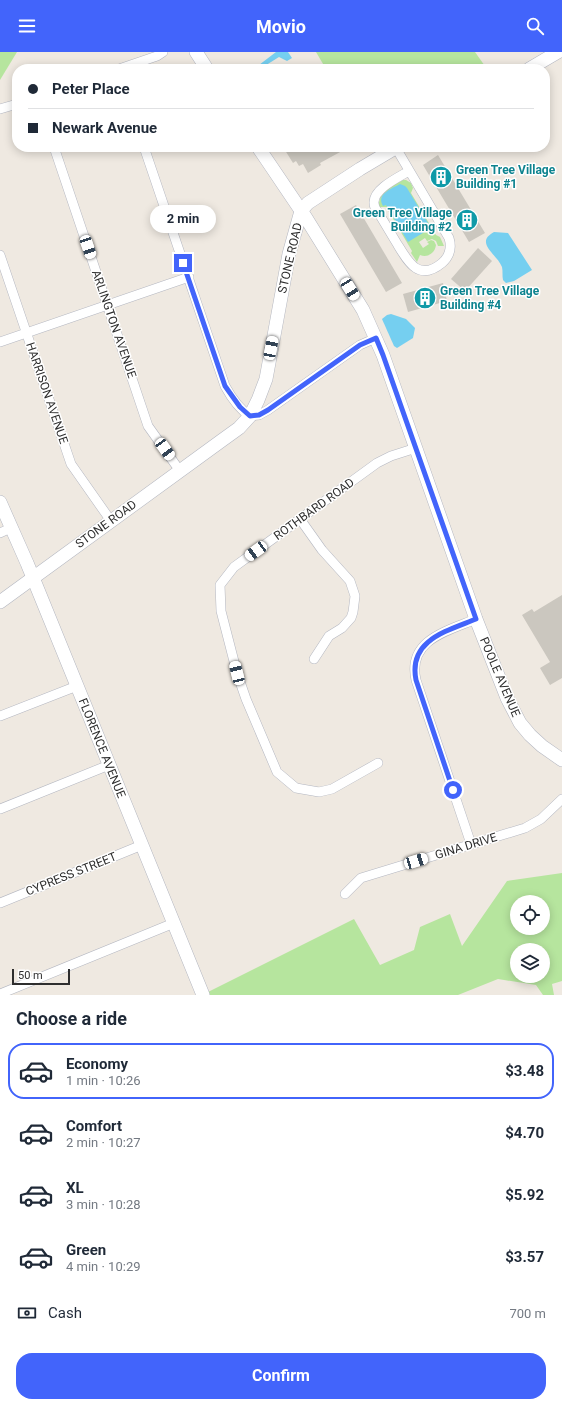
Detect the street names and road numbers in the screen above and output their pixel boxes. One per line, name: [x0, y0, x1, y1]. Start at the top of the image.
street label: STONE ROAD: [275, 221, 305, 295]
street label: ARLINGTON AVENUE: [89, 268, 139, 380]
street label: HARRISON AVENUE: [23, 340, 71, 446]
street label: ROTHBARD ROAD: [271, 475, 357, 543]
street label: STONE ROAD: [73, 497, 139, 551]
street label: POOLE AVENUE: [477, 635, 523, 719]
street label: FLORENCE AVENUE: [76, 696, 128, 800]
street label: GINA DRIVE: [433, 830, 499, 862]
street label: CYPRESS STREET: [24, 849, 118, 899]

